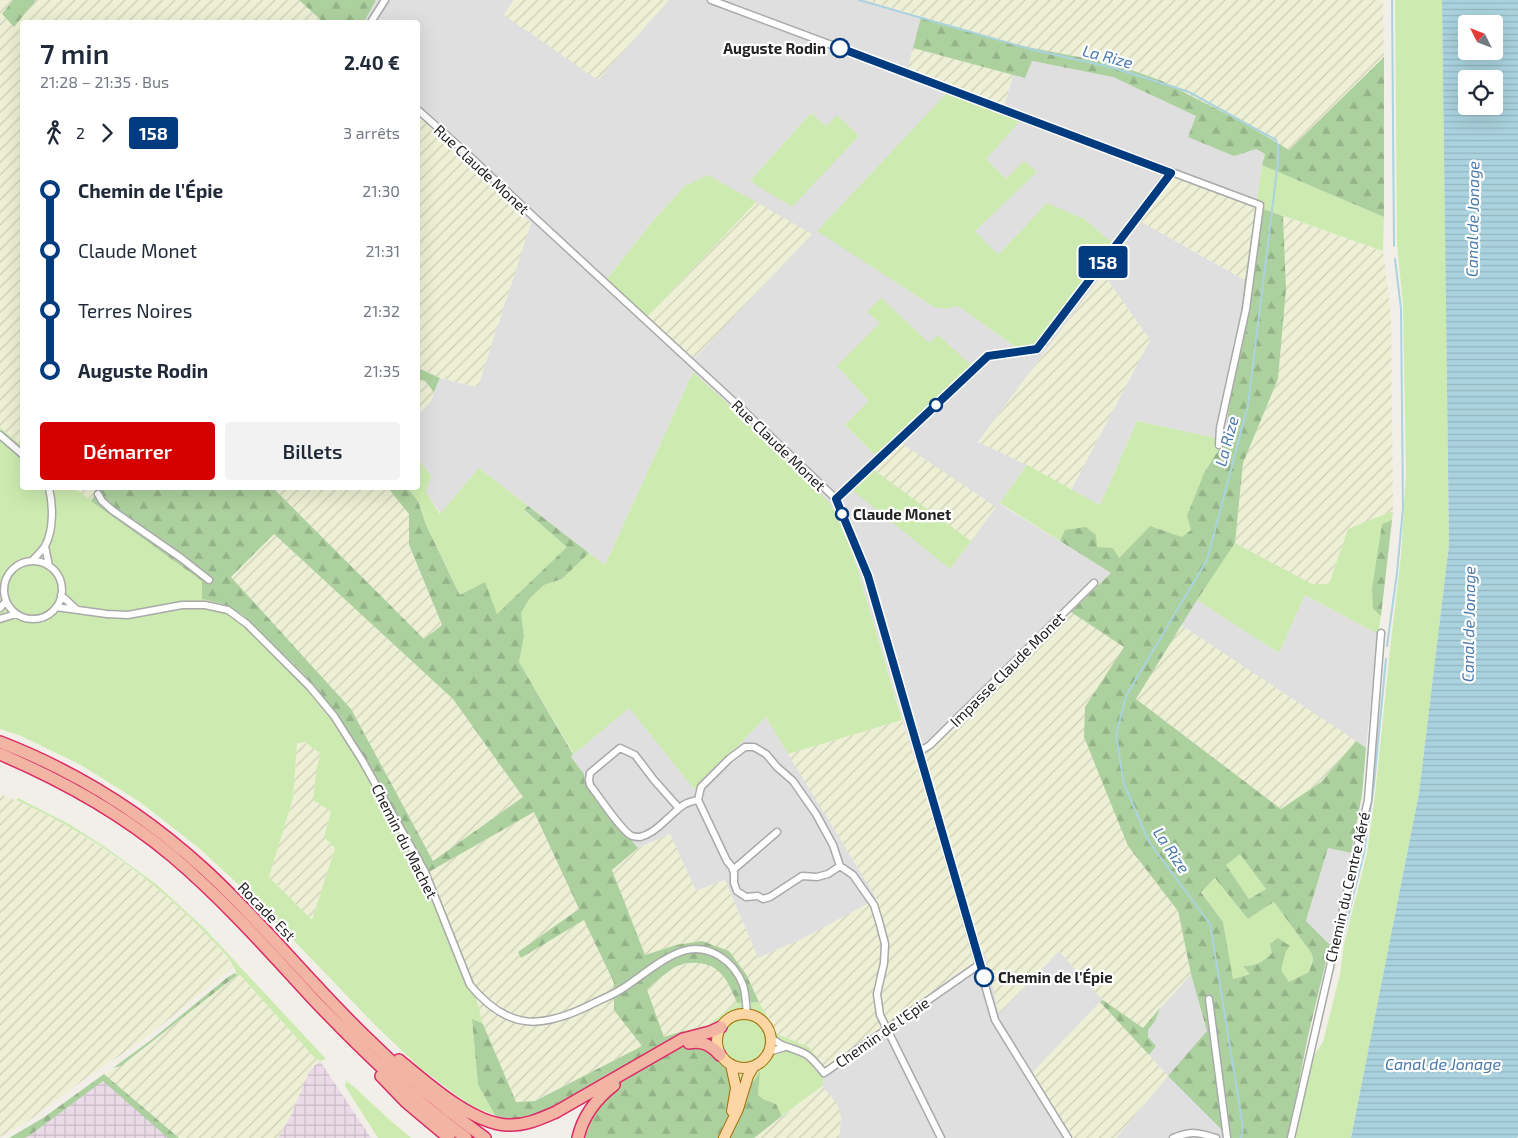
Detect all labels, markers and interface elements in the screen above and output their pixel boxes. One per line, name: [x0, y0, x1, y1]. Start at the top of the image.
north arrow: [1458, 15, 1502, 60]
map controls: [1458, 15, 1503, 115]
text: 7 min: [40, 36, 109, 70]
marker: Auguste Rodin: [830, 38, 850, 58]
place label: Auguste Rodin: [723, 39, 826, 57]
water label: La Rize: [1081, 40, 1136, 72]
text: 2.40 €: [344, 51, 400, 74]
button: locate: [1458, 70, 1503, 115]
text: 21:28 – 21:35 · Bus: [40, 72, 169, 91]
icon: walk: [40, 119, 68, 147]
icon: forward: [93, 119, 121, 147]
street label: Rue Claude Monet: [431, 120, 533, 218]
text: 158: [139, 122, 168, 144]
text: 2: [76, 123, 85, 142]
text: 3 arrêts: [343, 123, 400, 142]
water label: Canal de Jonage: [1461, 160, 1483, 277]
text: Chemin de l'Épie: [78, 179, 223, 202]
text: 21:30: [362, 181, 400, 200]
text: Claude Monet: [78, 239, 197, 262]
text: 21:31: [366, 241, 400, 260]
line badge: 158: [1074, 246, 1132, 278]
text: 158: [1089, 251, 1117, 273]
text: Terres Noires: [78, 299, 192, 322]
text: 21:32: [363, 301, 400, 320]
text: Auguste Rodin: [78, 359, 208, 382]
text: 21:35: [363, 361, 400, 380]
street label: Rue Claude Monet: [728, 396, 830, 494]
unlabelled marker: [929, 398, 943, 412]
water label: La Rize: [1210, 413, 1242, 468]
button: Démarrer: [40, 422, 215, 480]
button: Billets: [225, 422, 400, 480]
place label: Claude Monet: [853, 505, 951, 523]
marker: Claude Monet: [835, 507, 849, 521]
water label: Canal de Jonage: [1457, 565, 1479, 682]
street label: Impasse Claude Monet: [946, 608, 1068, 730]
street label: Chemin du Machet: [368, 781, 442, 901]
street label: Chemin du Centre Aéré: [1321, 810, 1373, 964]
water label: La Rize: [1150, 823, 1194, 877]
street label: Rocade Est: [234, 878, 300, 944]
marker: Chemin de l'Épie: [974, 967, 994, 987]
place label: Chemin de l'Épie: [998, 967, 1113, 986]
street label: Chemin de l'Epie: [832, 993, 932, 1071]
water label: Canal de Jonage: [1385, 1054, 1501, 1073]

